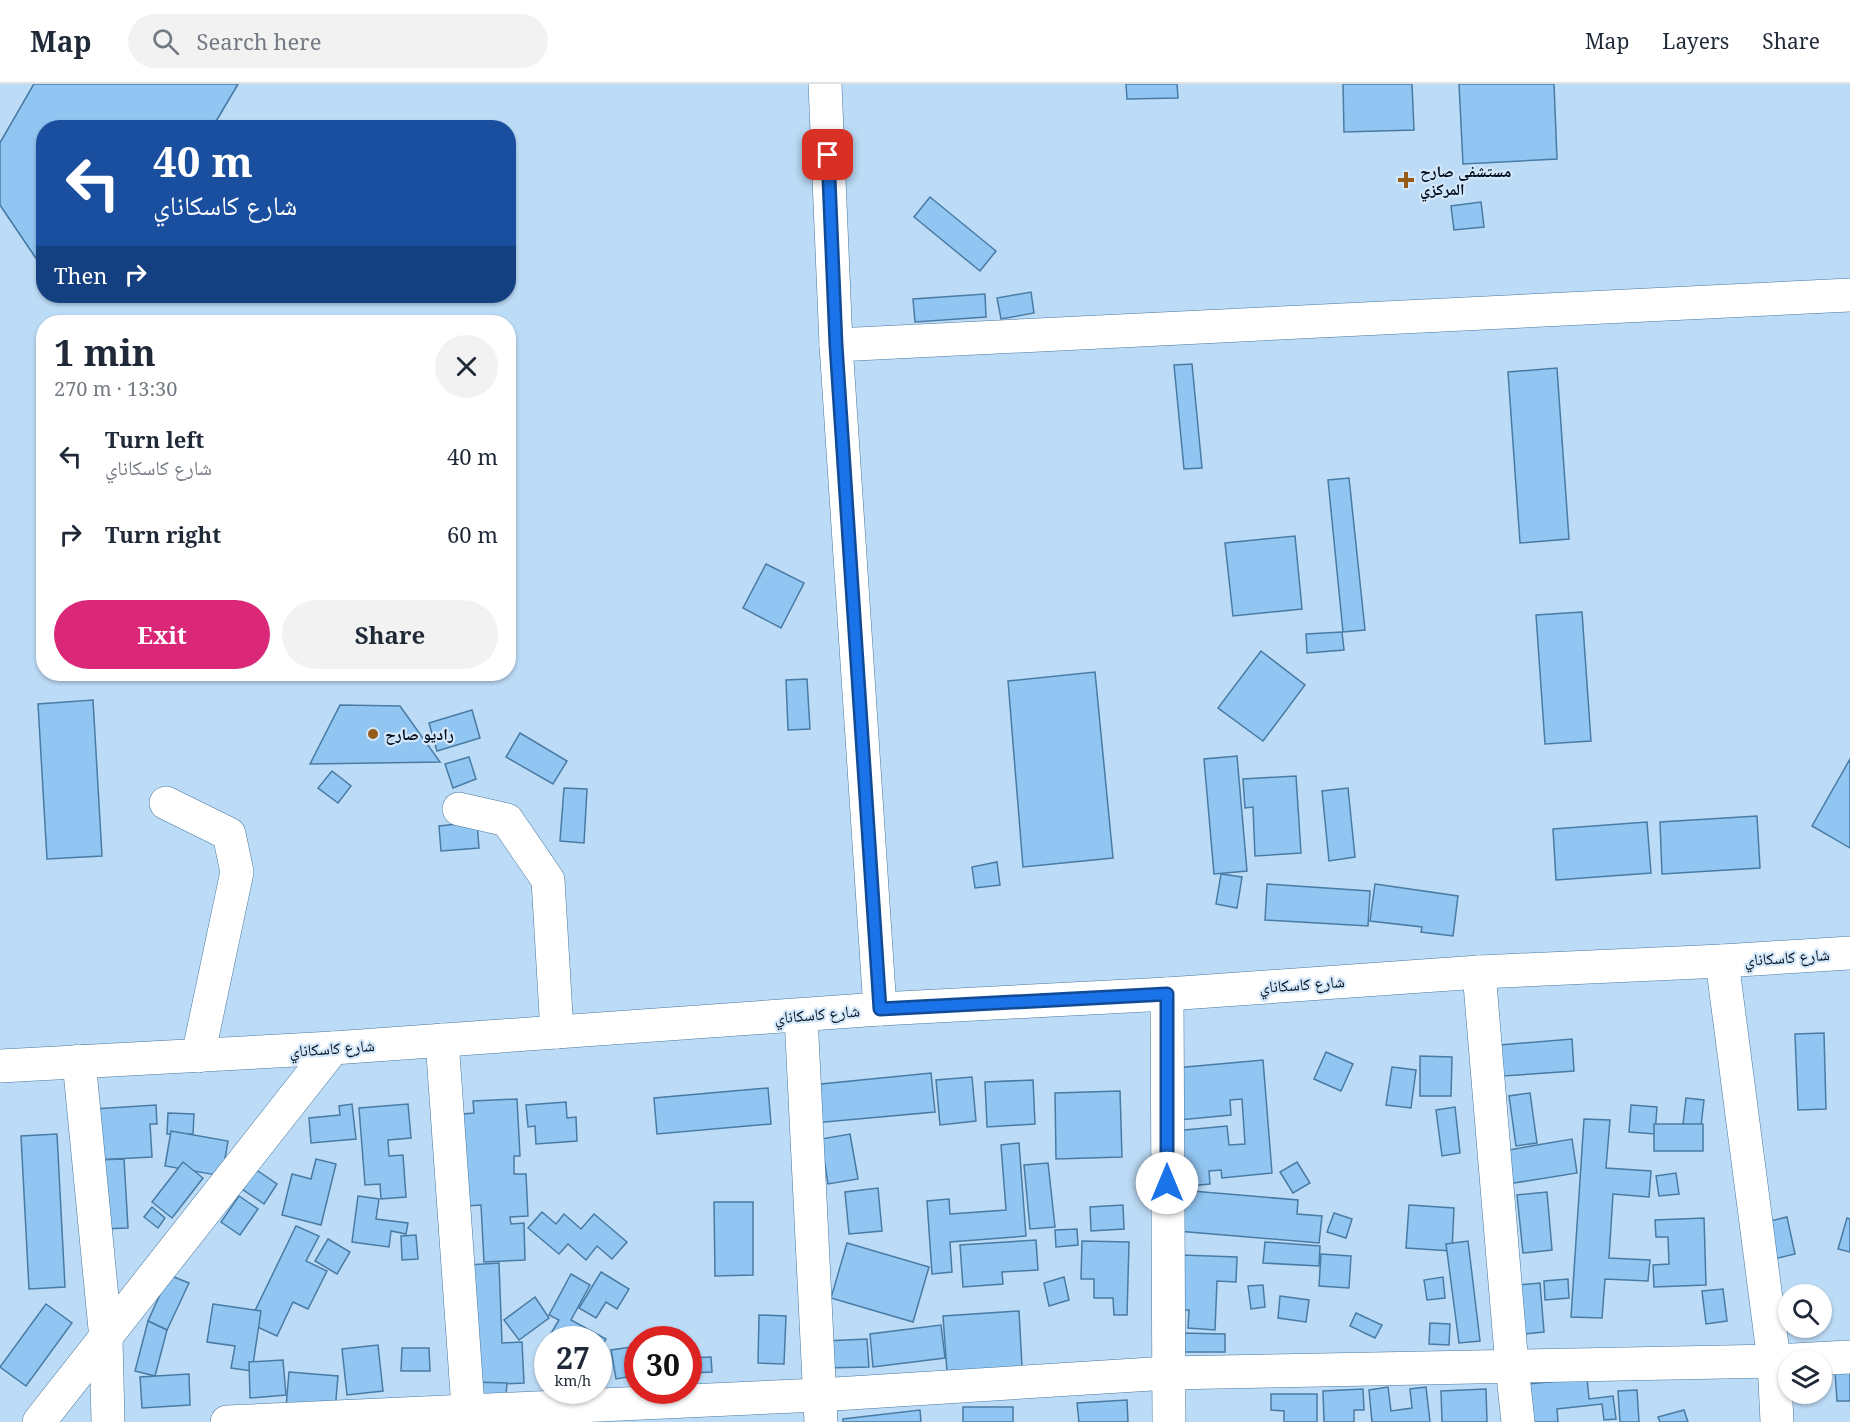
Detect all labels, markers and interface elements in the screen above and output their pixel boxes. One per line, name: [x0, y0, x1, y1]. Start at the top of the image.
search box: [128, 14, 548, 68]
text: Map: [30, 22, 92, 60]
icon: search: [149, 25, 182, 58]
text: Search here: [197, 26, 321, 56]
text: Map: [1585, 27, 1629, 55]
text: Layers: [1662, 27, 1729, 55]
text: Share: [1762, 27, 1820, 55]
pin: [802, 129, 853, 180]
text: 40 m: [153, 132, 253, 189]
icon: arrive: [811, 138, 844, 171]
icon: left: [54, 144, 132, 222]
place label: مستشفى صارح المركزي: [1420, 160, 1511, 202]
marker: مستشفى صارح المركزي: [1397, 171, 1415, 189]
text: شارع كاسكاناي: [153, 186, 297, 223]
icon: right: [119, 258, 152, 291]
text: Then: [54, 260, 107, 290]
text: 1 min: [54, 328, 156, 377]
button: close: [435, 335, 498, 398]
text: 270 m · 13:30: [54, 375, 177, 402]
text: Turn left: [105, 424, 204, 454]
icon: left: [54, 440, 87, 473]
text: 40 m: [447, 441, 498, 471]
text: شارع كاسكاناي: [105, 454, 212, 481]
icon: right: [54, 518, 87, 551]
text: Turn right: [105, 519, 221, 549]
text: 60 m: [447, 519, 498, 549]
button: Exit: [54, 600, 270, 669]
button: Share: [282, 600, 498, 669]
place label: راديو صارح: [385, 723, 454, 745]
marker: راديو صارح: [366, 727, 380, 741]
street label: شارع كاسكاناي: [1744, 943, 1831, 973]
street label: شارع كاسكاناي: [1259, 970, 1346, 1000]
street label: شارع كاسكاناي: [773, 999, 861, 1031]
street label: شارع كاسكاناي: [289, 1034, 376, 1064]
position arrow: [1135, 1151, 1199, 1215]
map controls: [1778, 1284, 1832, 1404]
button: search: [1778, 1284, 1832, 1338]
speed limit sign: 30: [624, 1326, 702, 1404]
text: 27: [556, 1337, 590, 1378]
button: layers: [1778, 1350, 1832, 1404]
text: km/h: [555, 1370, 591, 1390]

